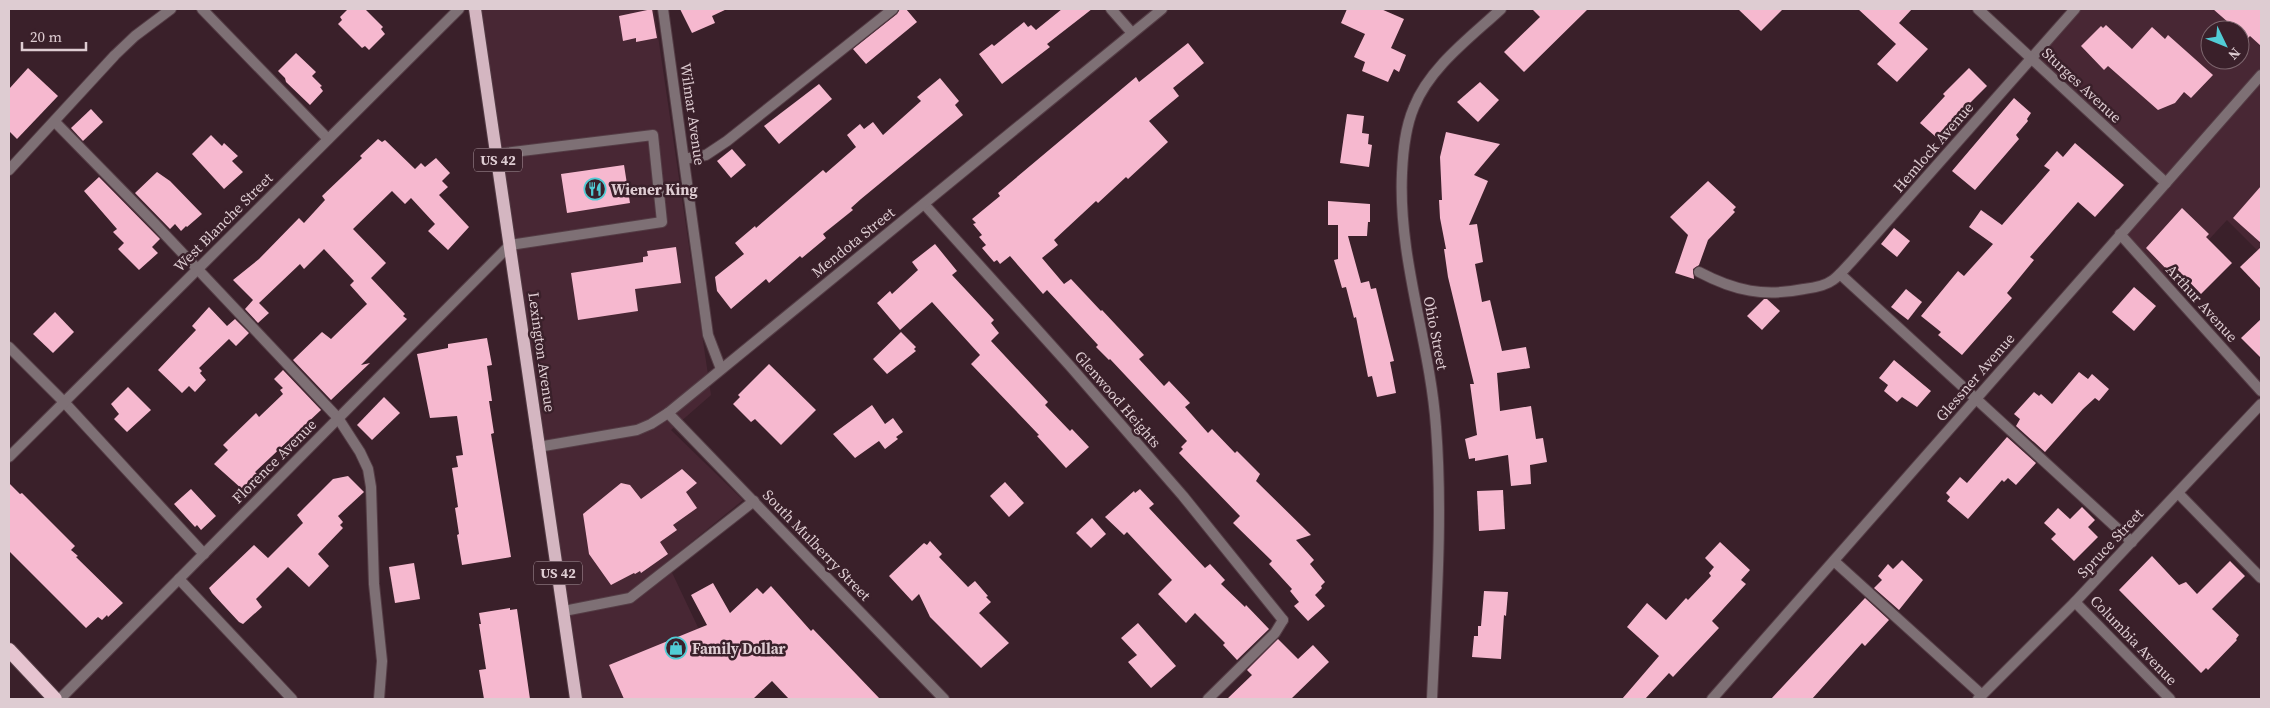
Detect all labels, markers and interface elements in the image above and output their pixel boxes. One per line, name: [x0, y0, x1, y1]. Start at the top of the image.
scale bar: [22, 20, 86, 52]
north arrow: [2200, 20, 2250, 70]
text: 20 m: [30, 26, 62, 47]
street label: Sturges Avenue: [2038, 43, 2127, 128]
text: N: [2224, 43, 2245, 64]
street label: Wilmar Avenue: [675, 61, 711, 167]
street label: Hemlock Avenue: [1888, 97, 1978, 197]
road number: US 42: [474, 148, 522, 172]
street label: West Blanche Street: [169, 168, 277, 276]
restaurant icon: Wiener King: [583, 177, 607, 201]
place label: Wiener King: [611, 179, 698, 200]
street label: Mendota Street: [807, 202, 899, 282]
street label: Arthur Avenue: [2161, 259, 2243, 347]
street label: Lexington Avenue: [523, 291, 561, 414]
street label: Ohio Street: [1419, 294, 1453, 372]
street label: Glessner Avenue: [1931, 328, 2020, 426]
street label: Glenwood Heights: [1070, 346, 1166, 452]
street label: Florence Avenue: [227, 414, 321, 508]
street label: South Mulberry Street: [758, 485, 876, 605]
street label: Spruce Street: [2072, 503, 2148, 583]
road number: US 42: [534, 562, 582, 584]
street label: Columbia Avenue: [2086, 590, 2183, 690]
shop icon: Family Dollar: [664, 636, 688, 660]
place label: Family Dollar: [692, 638, 786, 659]

